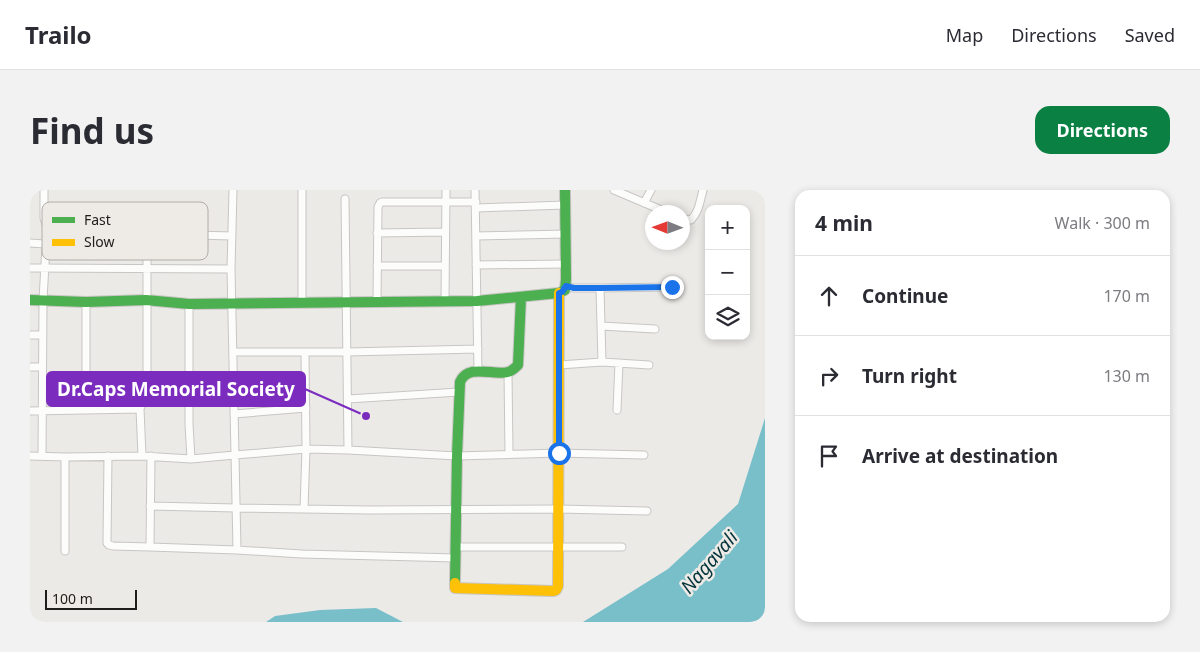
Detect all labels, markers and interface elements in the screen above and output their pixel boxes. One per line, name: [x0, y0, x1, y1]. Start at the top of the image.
text: Trailo: [25, 18, 92, 51]
text: Map: [946, 23, 983, 47]
text: Directions: [1011, 23, 1097, 47]
text: Saved: [1125, 23, 1175, 47]
button: Directions: [1035, 106, 1170, 154]
text: Find us: [30, 107, 154, 154]
legend: [42, 202, 208, 260]
north arrow: [645, 205, 690, 250]
map controls: [705, 205, 750, 340]
button: +: [705, 205, 750, 250]
text: 4 min: [815, 209, 873, 237]
text: Fast: [84, 210, 111, 229]
text: Walk · 300 m: [1055, 212, 1150, 234]
text: Slow: [84, 232, 115, 251]
button: −: [705, 250, 750, 295]
route end: [661, 276, 684, 299]
icon: ahead: [815, 282, 843, 310]
text: Continue: [862, 283, 948, 309]
text: 170 m: [1103, 285, 1150, 307]
button: layers: [705, 295, 750, 340]
icon: right: [815, 362, 843, 390]
text: Turn right: [862, 363, 957, 389]
text: 130 m: [1103, 365, 1150, 387]
callout: Dr.Caps Memorial Society: [47, 372, 305, 406]
text: Dr.Caps Memorial Society: [57, 376, 295, 402]
route start: [548, 442, 571, 465]
icon: arrive: [815, 442, 843, 470]
text: Arrive at destination: [862, 443, 1058, 469]
water label: Nagavali: [674, 524, 744, 599]
scale bar: [45, 587, 138, 610]
text: 100 m: [52, 589, 93, 608]

